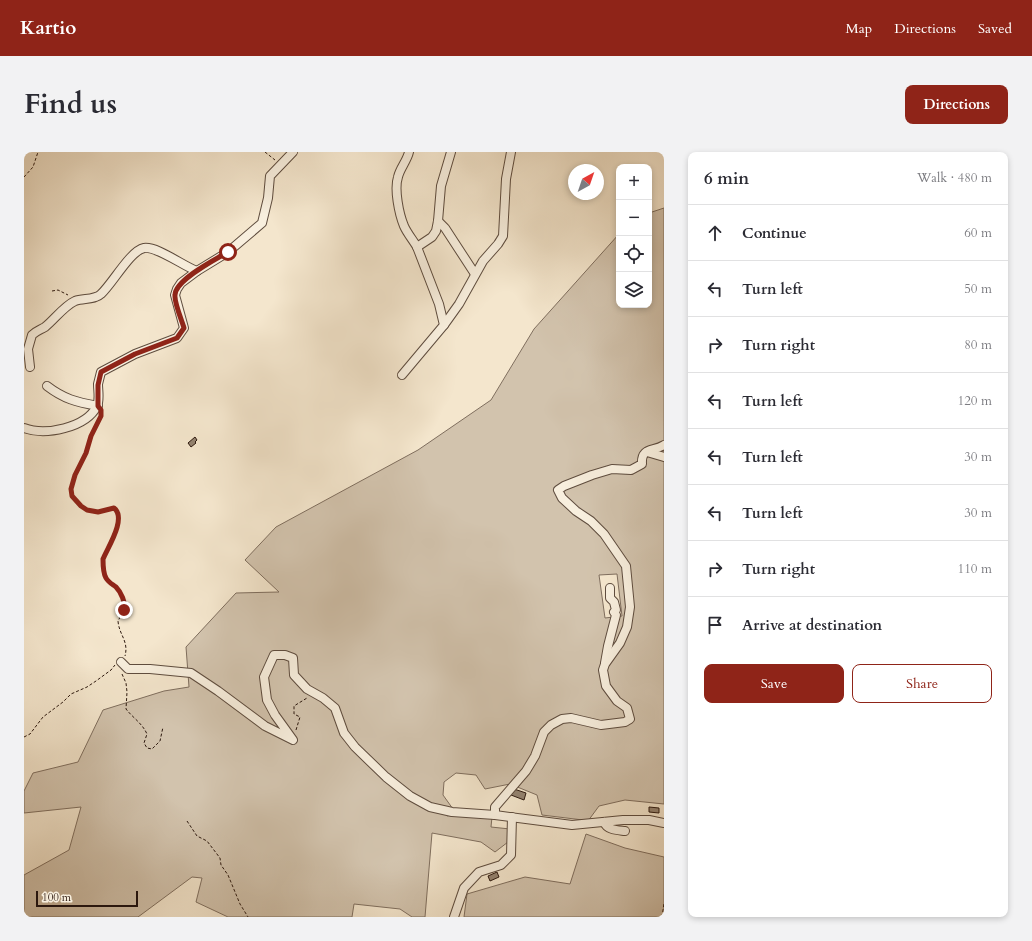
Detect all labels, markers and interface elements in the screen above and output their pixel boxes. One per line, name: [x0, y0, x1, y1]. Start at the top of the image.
text: Kartio: [20, 15, 76, 41]
text: Map: [846, 19, 872, 38]
text: Directions: [894, 19, 956, 38]
text: Saved: [978, 19, 1012, 38]
text: Find us: [24, 85, 117, 123]
button: Directions: [905, 85, 1008, 124]
north arrow: [568, 164, 604, 200]
map controls: [616, 164, 652, 308]
button: +: [616, 164, 652, 200]
text: 6 min: [704, 167, 749, 190]
text: Walk · 480 m: [917, 169, 992, 187]
button: −: [616, 200, 652, 236]
icon: ahead: [704, 222, 726, 244]
text: Continue: [742, 223, 807, 243]
text: 60 m: [964, 224, 992, 242]
button: locate: [616, 236, 652, 272]
route start: [219, 243, 237, 261]
button: layers: [616, 272, 652, 308]
icon: left: [704, 278, 726, 300]
text: Turn left: [742, 279, 803, 299]
text: 50 m: [964, 280, 992, 298]
icon: right: [704, 334, 726, 356]
text: Turn right: [742, 335, 815, 355]
text: 80 m: [964, 336, 992, 354]
icon: left: [704, 390, 726, 412]
text: Turn left: [742, 391, 803, 411]
text: 120 m: [958, 392, 992, 410]
icon: left: [704, 446, 726, 468]
text: Turn left: [742, 447, 803, 467]
text: 30 m: [964, 448, 992, 466]
icon: left: [704, 502, 726, 524]
text: Turn left: [742, 503, 803, 523]
text: 30 m: [964, 504, 992, 522]
icon: right: [704, 558, 726, 580]
text: Turn right: [742, 559, 815, 579]
text: 110 m: [958, 560, 992, 578]
route end: [115, 601, 133, 619]
icon: arrive: [704, 614, 726, 636]
text: Arrive at destination: [742, 615, 882, 635]
button: Save: [704, 664, 844, 703]
button: Share: [852, 664, 992, 703]
scale bar: [36, 889, 138, 908]
text: 100 m: [42, 890, 71, 905]

